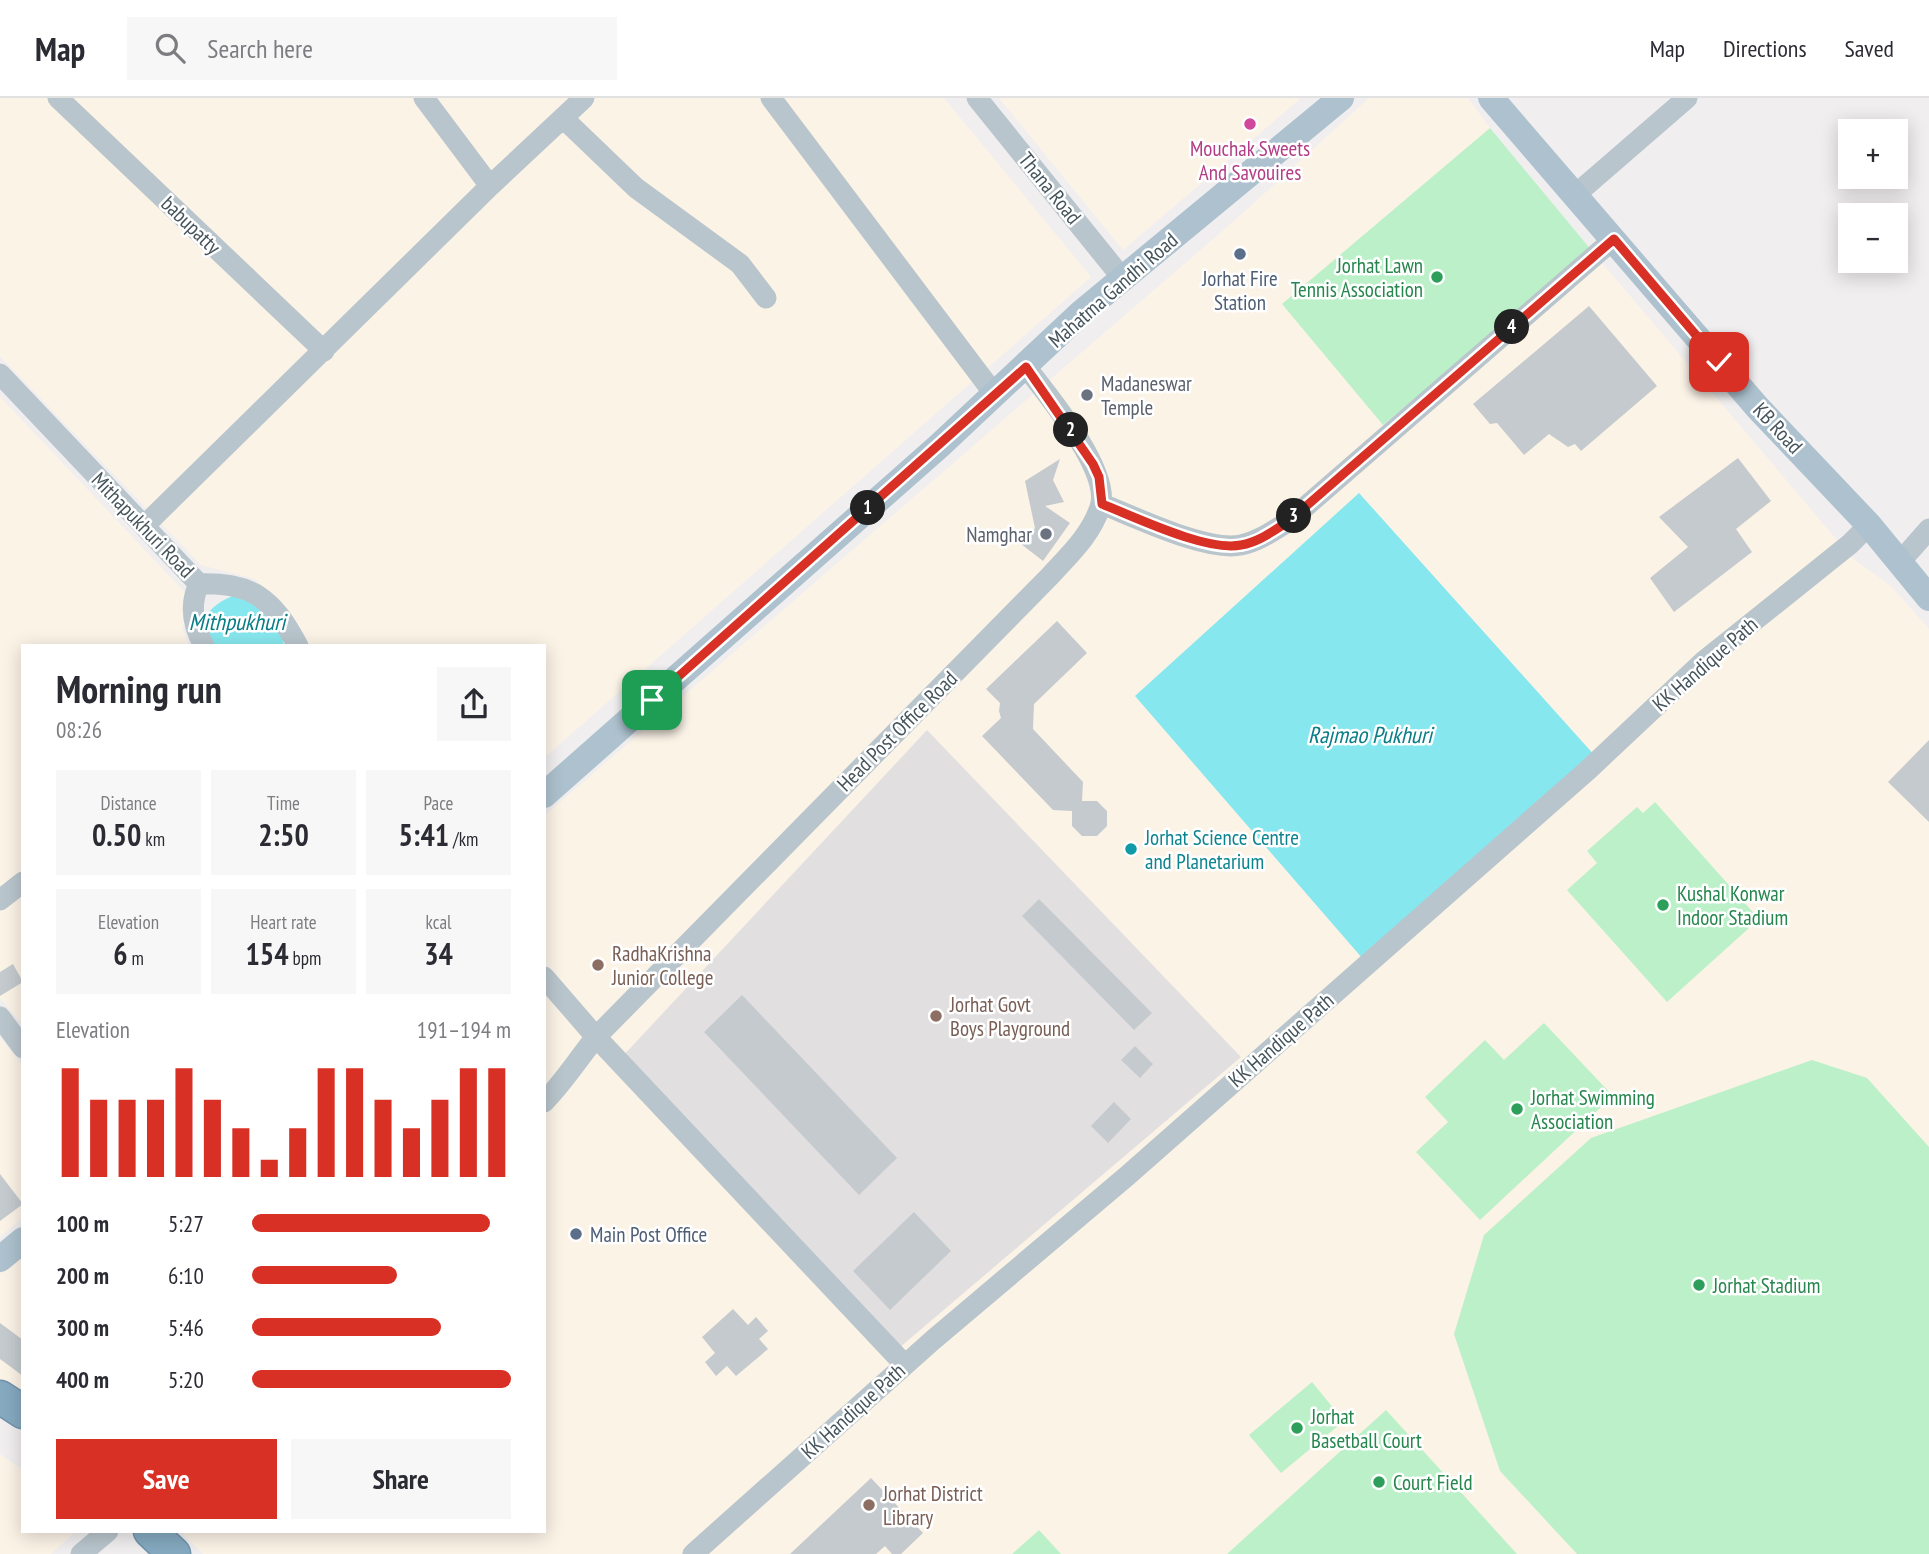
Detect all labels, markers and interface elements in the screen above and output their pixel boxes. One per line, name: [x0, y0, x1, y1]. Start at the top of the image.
search box: [127, 17, 617, 80]
text: Map: [35, 27, 85, 70]
icon: search: [151, 29, 189, 67]
text: Search here: [207, 32, 313, 65]
text: Map: [1650, 33, 1685, 64]
text: Directions: [1723, 33, 1807, 64]
text: Saved: [1845, 33, 1894, 64]
marker: Mouchak Sweets And Savouires: [1242, 116, 1258, 132]
map controls: [1838, 119, 1908, 273]
button: +: [1838, 119, 1908, 189]
place label: Mouchak Sweets And Savouires: [1190, 135, 1310, 186]
street label: Thana Road: [1013, 146, 1087, 230]
street label: babupatty: [156, 190, 227, 260]
button: −: [1838, 203, 1908, 273]
street label: Mahatma Gandhi Road: [1043, 226, 1183, 354]
marker: Jorhat Fire Station: [1232, 246, 1248, 262]
place label: Jorhat Lawn Tennis Association: [1291, 252, 1423, 303]
place label: Jorhat Fire Station: [1201, 265, 1278, 316]
marker: Jorhat Lawn Tennis Association: [1429, 269, 1445, 285]
pin: 4: [1494, 310, 1530, 344]
text: 4: [1507, 314, 1516, 338]
pin: [1689, 332, 1749, 392]
icon: check: [1700, 343, 1738, 381]
place label: Madaneswar Temple: [1101, 370, 1192, 421]
marker: Madaneswar Temple: [1079, 387, 1095, 403]
street label: KB Road: [1747, 397, 1809, 459]
pin: 2: [1054, 412, 1088, 448]
text: 2: [1066, 417, 1075, 441]
street label: Mithapukhuri Road: [86, 466, 200, 584]
pin: 1: [850, 490, 886, 526]
text: 1: [863, 495, 872, 519]
pin: 3: [1276, 498, 1312, 534]
text: 3: [1289, 503, 1298, 527]
place label: Namghar: [966, 521, 1032, 548]
marker: Namghar: [1038, 526, 1054, 542]
water label: Mithpukhuri: [189, 607, 288, 636]
street label: KK Handique Path: [1647, 611, 1763, 717]
text: Morning run: [56, 664, 222, 713]
street label: Head Post Office Road: [831, 665, 963, 797]
button: share: [437, 667, 511, 741]
pin: [622, 670, 682, 730]
icon: arrive: [633, 681, 671, 719]
text: 08:26: [56, 715, 102, 744]
water label: Rajmao Pukhuri: [1308, 720, 1435, 749]
text: Distance: [101, 791, 156, 815]
text: Time: [267, 791, 300, 815]
text: Pace: [424, 791, 453, 815]
text: 0.50: [92, 815, 141, 854]
text: 2:50: [258, 815, 309, 854]
text: 5:41: [399, 815, 449, 854]
place label: Jorhat Science Centre and Planetarium: [1144, 824, 1299, 875]
text: km: [141, 827, 165, 851]
text: /km: [449, 827, 478, 851]
marker: Jorhat Science Centre and Planetarium: [1123, 841, 1139, 857]
place label: Kushal Konwar Indoor Stadium: [1677, 880, 1788, 931]
marker: Kushal Konwar Indoor Stadium: [1655, 897, 1671, 913]
text: Elevation: [98, 910, 159, 934]
text: Heart rate: [250, 910, 317, 934]
text: kcal: [426, 910, 451, 934]
text: 6: [113, 934, 127, 973]
text: 154: [246, 934, 289, 973]
text: 34: [424, 934, 453, 973]
place label: RadhaKrishna Junior College: [611, 940, 713, 991]
text: m: [127, 946, 144, 970]
text: bpm: [289, 946, 321, 970]
marker: RadhaKrishna Junior College: [590, 957, 606, 973]
street label: KK Handique Path: [1223, 987, 1339, 1093]
place label: Jorhat Govt Boys Playground: [949, 991, 1070, 1042]
marker: Jorhat Govt Boys Playground: [928, 1008, 944, 1024]
text: Elevation: [56, 1015, 130, 1044]
text: 191–194 m: [417, 1015, 511, 1044]
place label: Jorhat Swimming Association: [1530, 1084, 1655, 1135]
marker: Jorhat Swimming Association: [1509, 1101, 1525, 1117]
text: 100 m: [56, 1209, 109, 1238]
text: 5:27: [168, 1209, 204, 1238]
place label: Main Post Office: [590, 1221, 707, 1248]
marker: Main Post Office: [568, 1226, 584, 1242]
text: 200 m: [56, 1261, 109, 1290]
text: 6:10: [168, 1261, 204, 1290]
place label: Jorhat Stadium: [1712, 1272, 1820, 1299]
marker: Jorhat Stadium: [1691, 1277, 1707, 1293]
text: 300 m: [56, 1313, 109, 1342]
text: 5:46: [168, 1313, 204, 1342]
street label: KK Handique Path: [795, 1357, 911, 1465]
text: 400 m: [56, 1365, 109, 1394]
text: 5:20: [168, 1365, 204, 1394]
place label: Jorhat Basetball Court: [1310, 1403, 1422, 1454]
marker: Jorhat Basetball Court: [1289, 1420, 1305, 1436]
button: Save: [56, 1439, 277, 1519]
button: Share: [291, 1439, 511, 1519]
place label: Court Field: [1393, 1469, 1473, 1496]
marker: Court Field: [1371, 1474, 1387, 1490]
place label: Jorhat District Library: [882, 1480, 983, 1531]
marker: Jorhat District Library: [861, 1497, 877, 1513]

